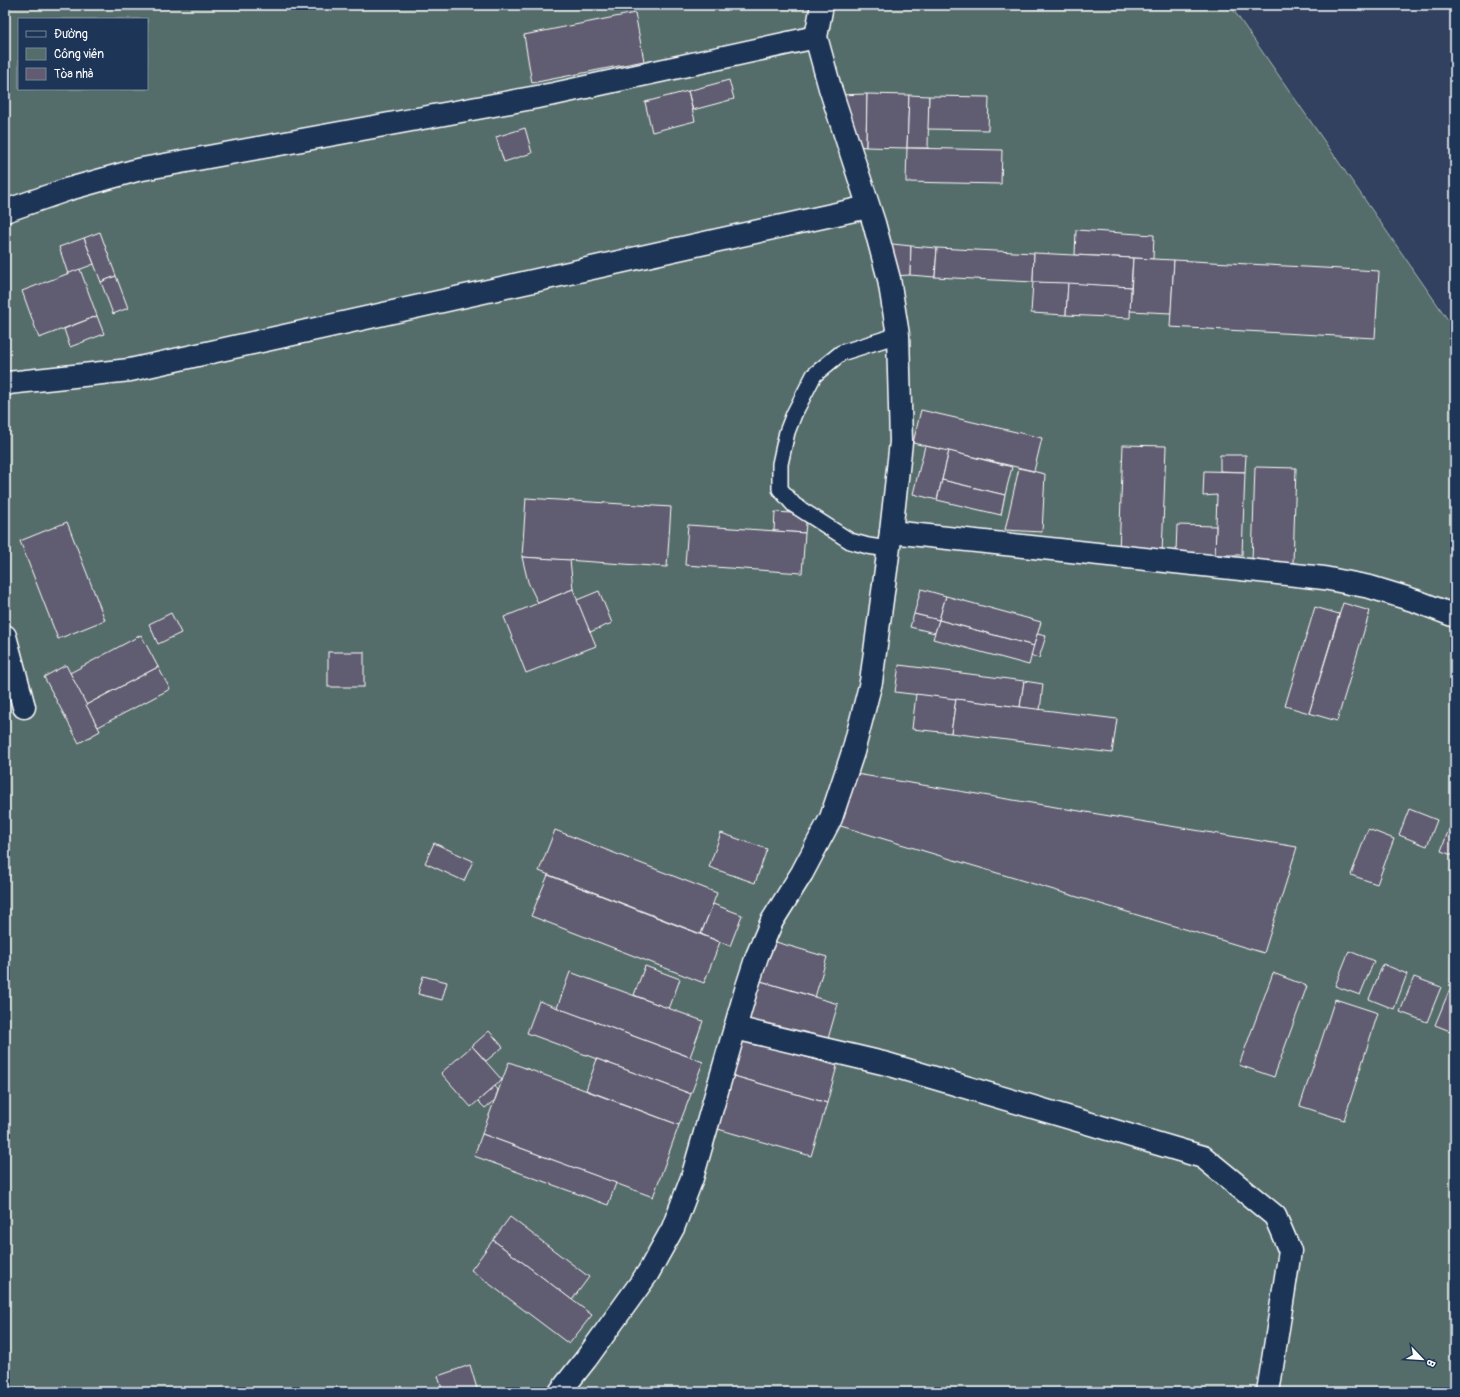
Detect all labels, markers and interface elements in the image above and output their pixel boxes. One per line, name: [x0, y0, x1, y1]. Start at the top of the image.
legend: [18, 18, 148, 90]
text: Đường: [54, 27, 88, 42]
text: Công viên: [54, 47, 104, 62]
text: Tòa nhà: [54, 67, 94, 82]
north arrow: [1402, 1339, 1442, 1379]
text: B: [1423, 1357, 1438, 1369]

